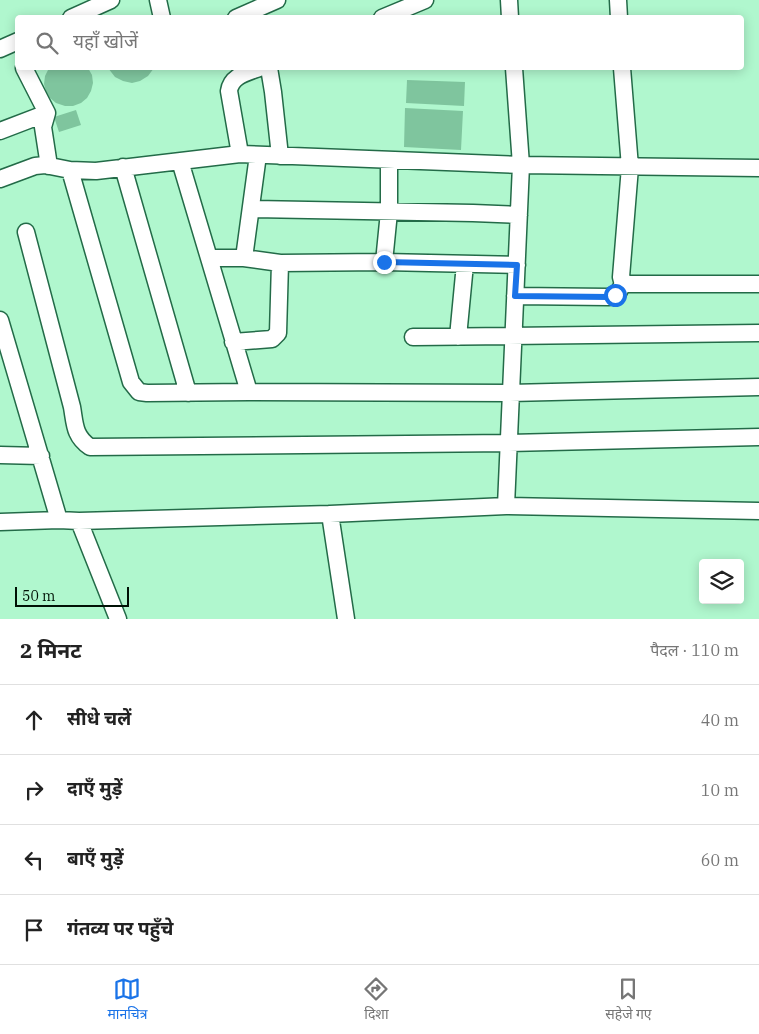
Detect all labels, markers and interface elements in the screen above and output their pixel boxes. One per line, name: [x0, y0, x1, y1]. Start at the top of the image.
search box: [15, 15, 744, 70]
icon: search: [33, 29, 61, 57]
text: यहाँ खोजें: [73, 29, 138, 53]
route end: [373, 251, 396, 274]
route start: [604, 284, 627, 307]
map controls: [699, 559, 744, 604]
button: layers: [699, 559, 744, 604]
scale bar: [15, 584, 129, 607]
text: 50 m: [22, 587, 55, 605]
text: 2 मिनट: [20, 636, 82, 664]
text: पैदल · 110 m: [650, 640, 739, 660]
icon: ahead: [20, 706, 48, 734]
text: सीधे चलें: [67, 706, 131, 730]
text: 40 m: [701, 710, 739, 730]
icon: right: [20, 776, 48, 804]
text: दाएँ मुड़ें: [67, 776, 122, 800]
text: 10 m: [701, 780, 739, 800]
icon: left: [20, 846, 48, 874]
text: बाएँ मुड़ें: [67, 846, 124, 870]
text: 60 m: [701, 850, 739, 870]
icon: arrive: [20, 916, 48, 944]
text: गंतव्य पर पहुँचे: [67, 916, 174, 940]
tab: मानचित्र: [107, 975, 147, 1025]
tab: दिशा: [362, 975, 390, 1025]
tab: सहेजे गए: [605, 975, 652, 1025]

